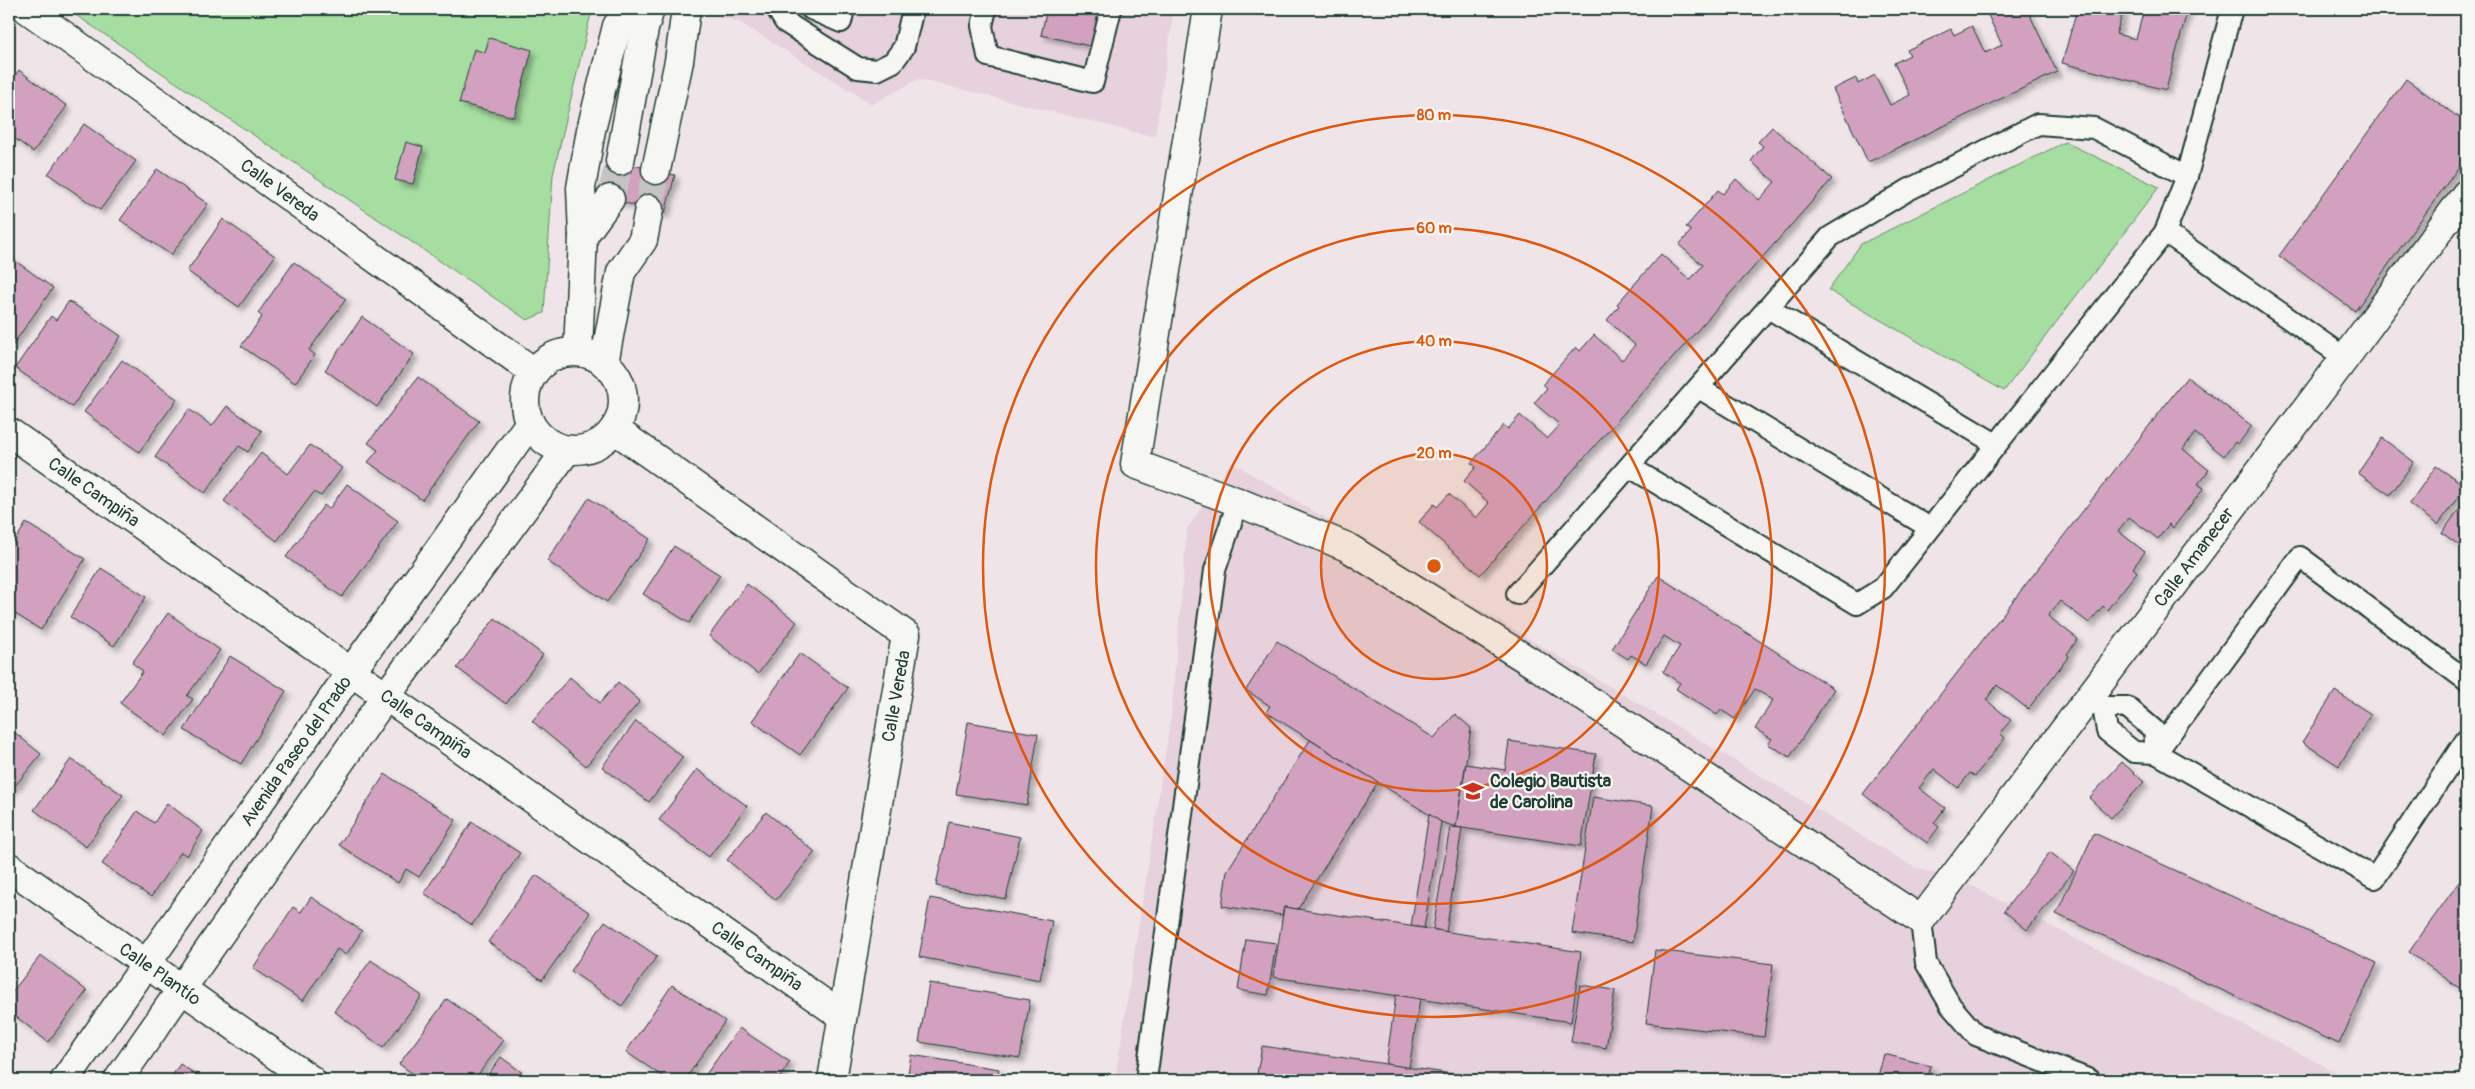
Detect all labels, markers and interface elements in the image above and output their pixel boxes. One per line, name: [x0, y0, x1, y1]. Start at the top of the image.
text: 80 m: [1417, 106, 1451, 125]
street label: Calle Vereda: [235, 154, 324, 227]
text: 60 m: [1416, 219, 1452, 238]
text: 40 m: [1416, 332, 1452, 351]
text: 20 m: [1416, 444, 1452, 463]
street label: Calle Campiña: [43, 452, 144, 532]
street label: Calle Amanecer: [2149, 502, 2240, 612]
centre of rings: [1425, 557, 1443, 575]
street label: Calle Vereda: [877, 648, 916, 744]
street label: Avenida Paseo del Prado: [236, 671, 357, 831]
street label: Calle Campiña: [375, 684, 476, 764]
place label: Colegio Bautista de Carolina: [1490, 770, 1612, 814]
school or university icon: Colegio Bautista de Carolina: [1460, 778, 1486, 804]
street label: Calle Campiña: [706, 916, 807, 996]
street label: Calle Plantío: [114, 938, 205, 1011]

